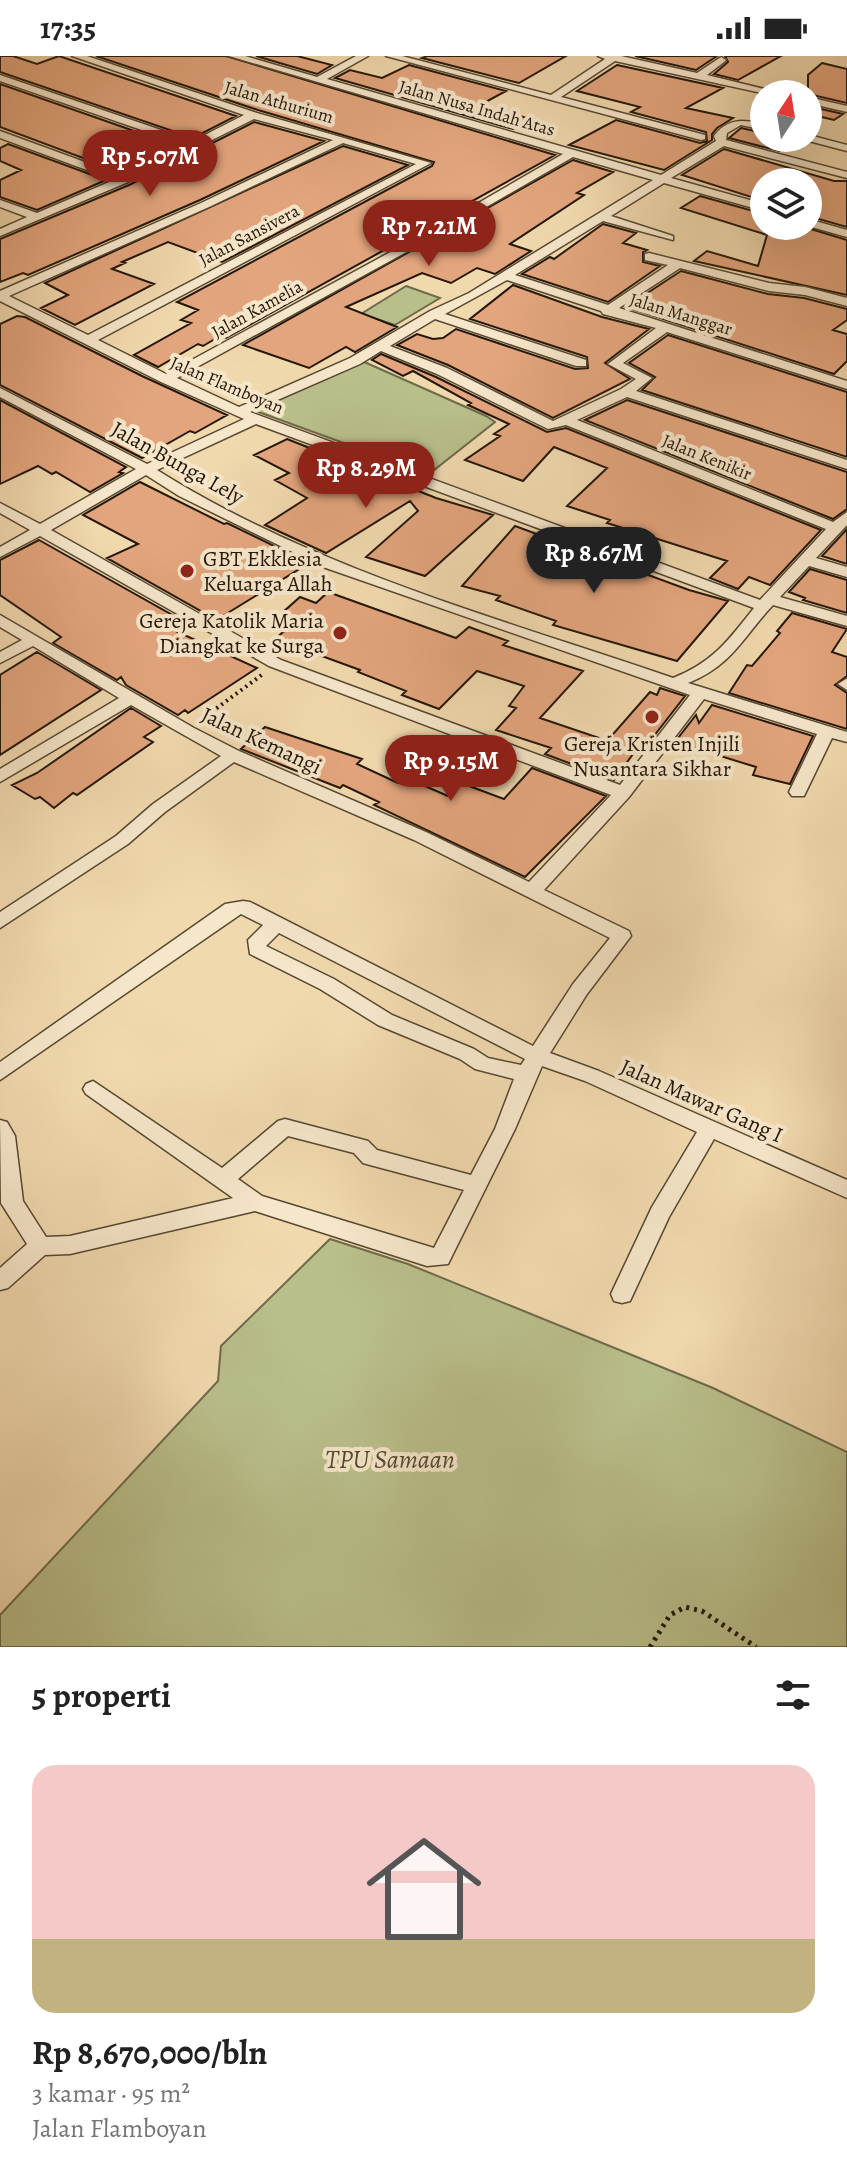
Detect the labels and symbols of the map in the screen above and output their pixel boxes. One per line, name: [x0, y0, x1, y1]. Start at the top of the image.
street label: Jalan Nusa Indah Atas: [396, 74, 558, 142]
street label: Jalan Athurium: [222, 75, 336, 129]
north arrow: [750, 80, 822, 152]
pin: Rp 5.07M: [67, 130, 233, 198]
street label: Jalan Sansivera: [195, 198, 304, 272]
pin: Rp 7.21M: [346, 200, 512, 268]
street label: Jalan Kamelia: [207, 274, 307, 344]
street label: Jalan Manggar: [627, 287, 735, 341]
street label: Jalan Flamboyan: [167, 350, 287, 420]
street label: Jalan Bunga Lely: [106, 414, 249, 512]
street label: Jalan Kenikir: [659, 428, 755, 486]
pin: Rp 8.29M: [283, 442, 449, 510]
pin: Rp 8.67M: [511, 527, 677, 595]
place label: GBT Ekklesia Keluarga Allah: [203, 544, 333, 599]
marker: GBT Ekklesia Keluarga Allah: [178, 562, 196, 580]
place label: Gereja Katolik Maria Diangkat ke Surga: [139, 606, 325, 661]
marker: Gereja Katolik Maria Diangkat ke Surga: [331, 624, 349, 642]
street label: Jalan Kemangi: [196, 700, 327, 782]
marker: Gereja Kristen Injili Nusantara Sikhar: [643, 708, 661, 726]
place label: Gereja Kristen Injili Nusantara Sikhar: [564, 729, 740, 784]
pin: Rp 9.15M: [368, 735, 534, 803]
street label: Jalan Mawar Gang I: [615, 1052, 788, 1150]
park label: TPU Samaan: [325, 1442, 455, 1477]

